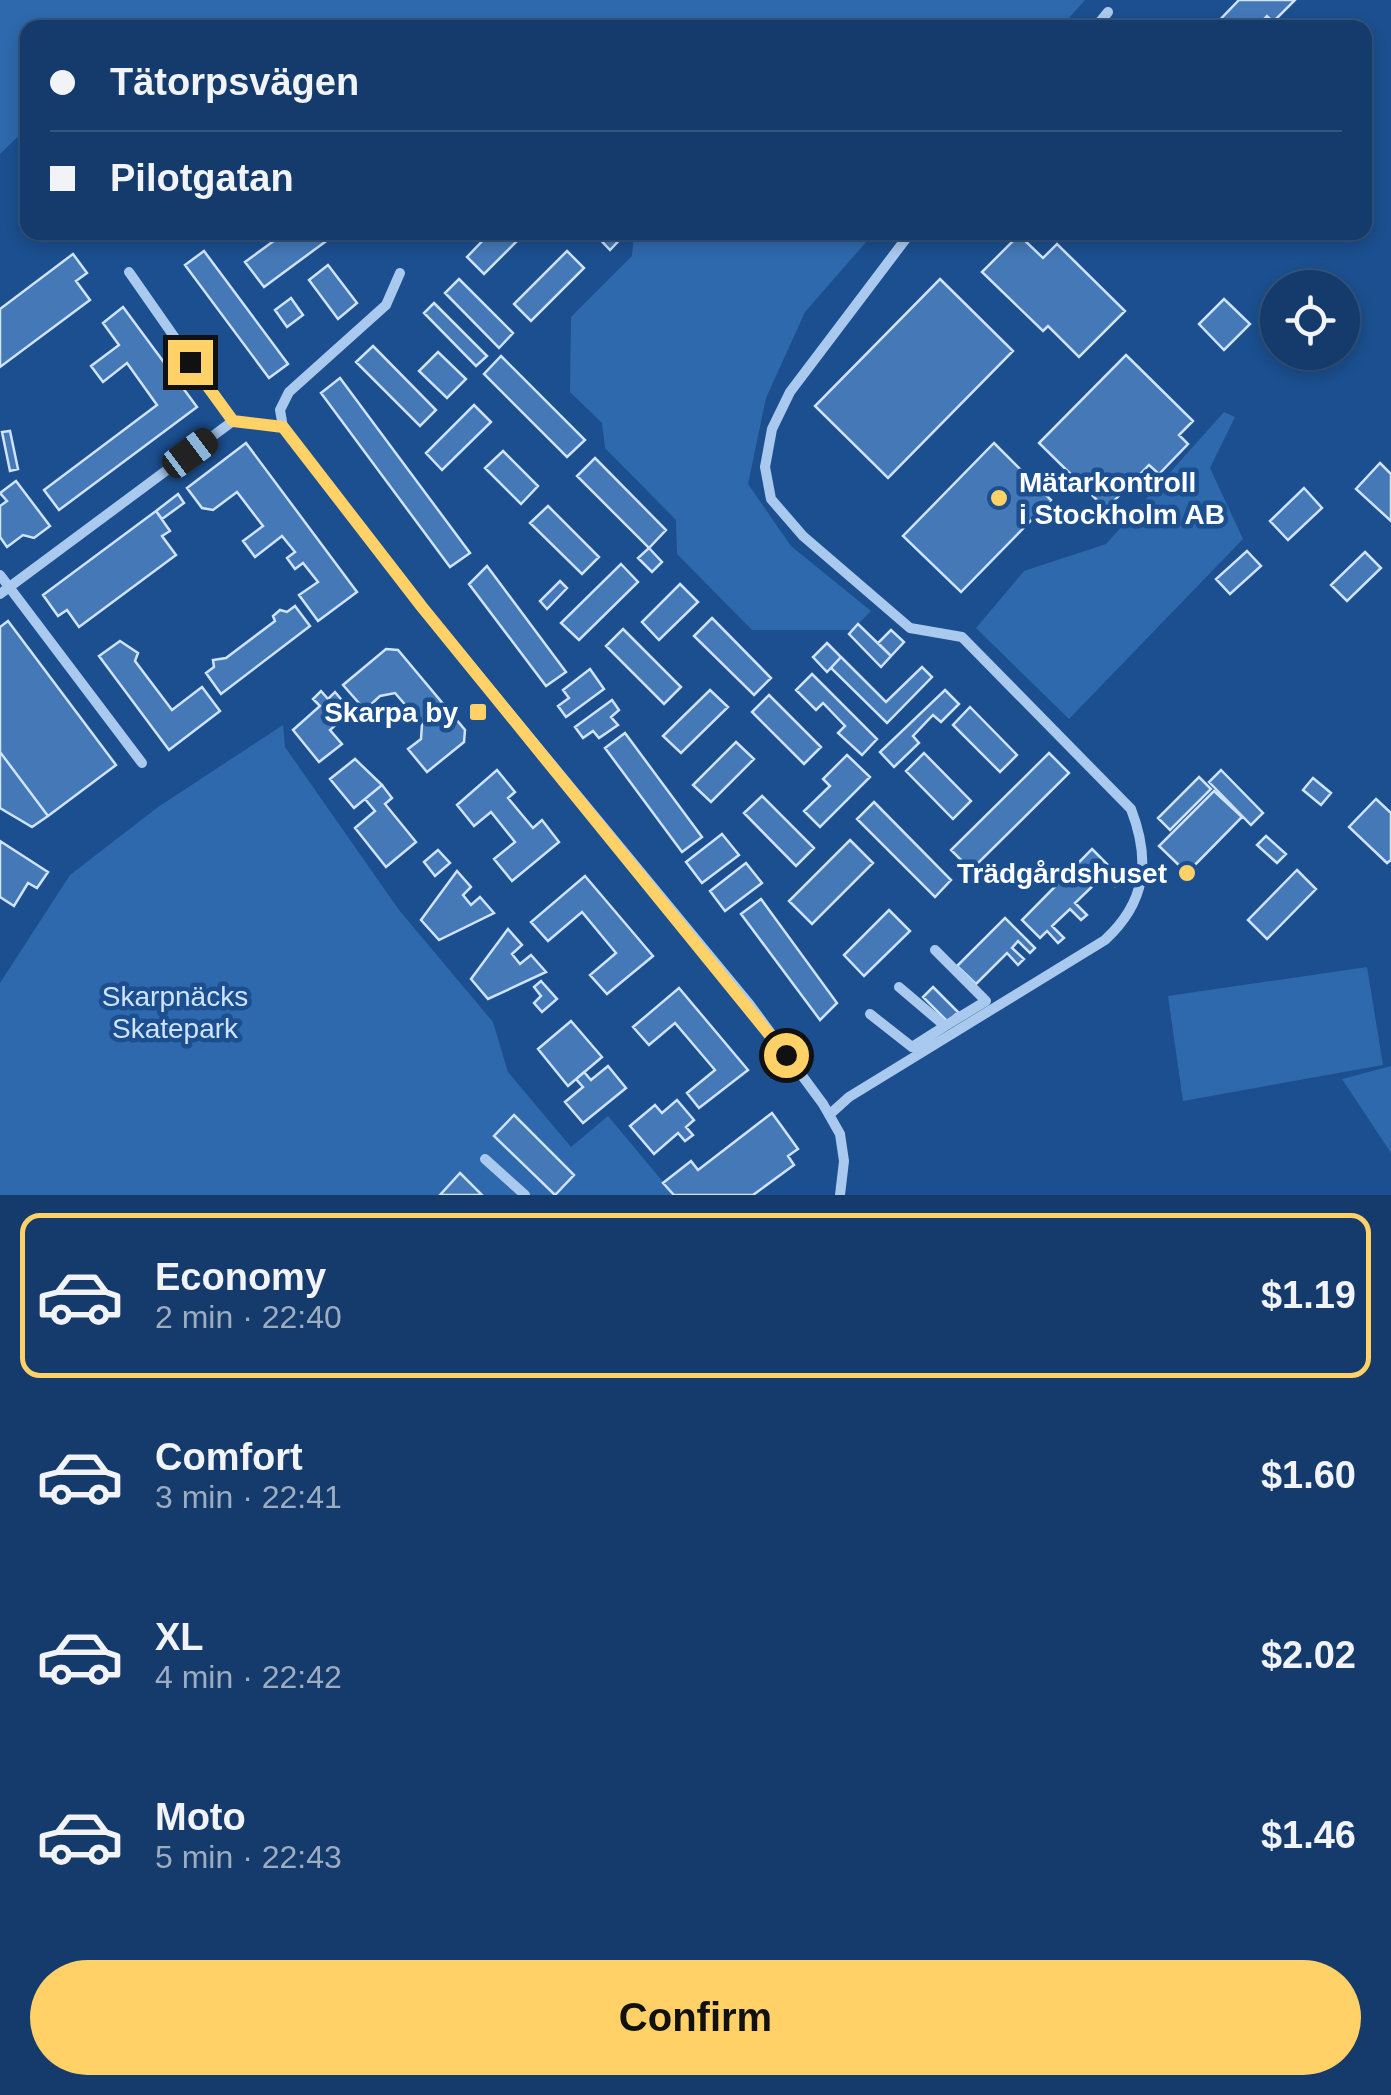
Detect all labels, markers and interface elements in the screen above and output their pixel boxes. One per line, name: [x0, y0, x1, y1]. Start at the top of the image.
text: Tätorpsvägen: [110, 61, 359, 103]
text: Pilotgatan: [110, 157, 294, 199]
map controls: [1260, 270, 1360, 370]
button: locate: [1260, 270, 1360, 370]
route end: [168, 340, 213, 385]
car: [157, 423, 223, 483]
place label: Mätarkontroll i Stockholm AB: [1019, 467, 1225, 530]
marker: Mätarkontroll i Stockholm AB: [988, 487, 1010, 509]
place label: Skarpa by: [324, 697, 458, 728]
marker: Skarpa by: [467, 701, 489, 723]
place label: Trädgårdshuset: [957, 858, 1167, 889]
marker: Trädgårdshuset: [1176, 862, 1198, 884]
park label: Skarpnäcks Skatepark: [102, 981, 248, 1044]
route start: [764, 1033, 809, 1078]
icon: car: [35, 1251, 125, 1341]
text: Economy: [155, 1256, 326, 1298]
text: $1.19: [1261, 1274, 1356, 1316]
text: 2 min · 22:40: [155, 1299, 342, 1335]
icon: car: [35, 1431, 125, 1521]
text: Comfort: [155, 1436, 303, 1478]
text: $1.60: [1261, 1454, 1356, 1496]
text: 3 min · 22:41: [155, 1479, 342, 1515]
icon: car: [35, 1611, 125, 1701]
text: XL: [155, 1616, 204, 1658]
text: $2.02: [1261, 1634, 1356, 1676]
text: 4 min · 22:42: [155, 1659, 342, 1695]
icon: car: [35, 1791, 125, 1881]
text: Moto: [155, 1796, 246, 1838]
text: $1.46: [1261, 1814, 1356, 1856]
text: 5 min · 22:43: [155, 1839, 342, 1875]
button: Confirm: [30, 1960, 1361, 2075]

